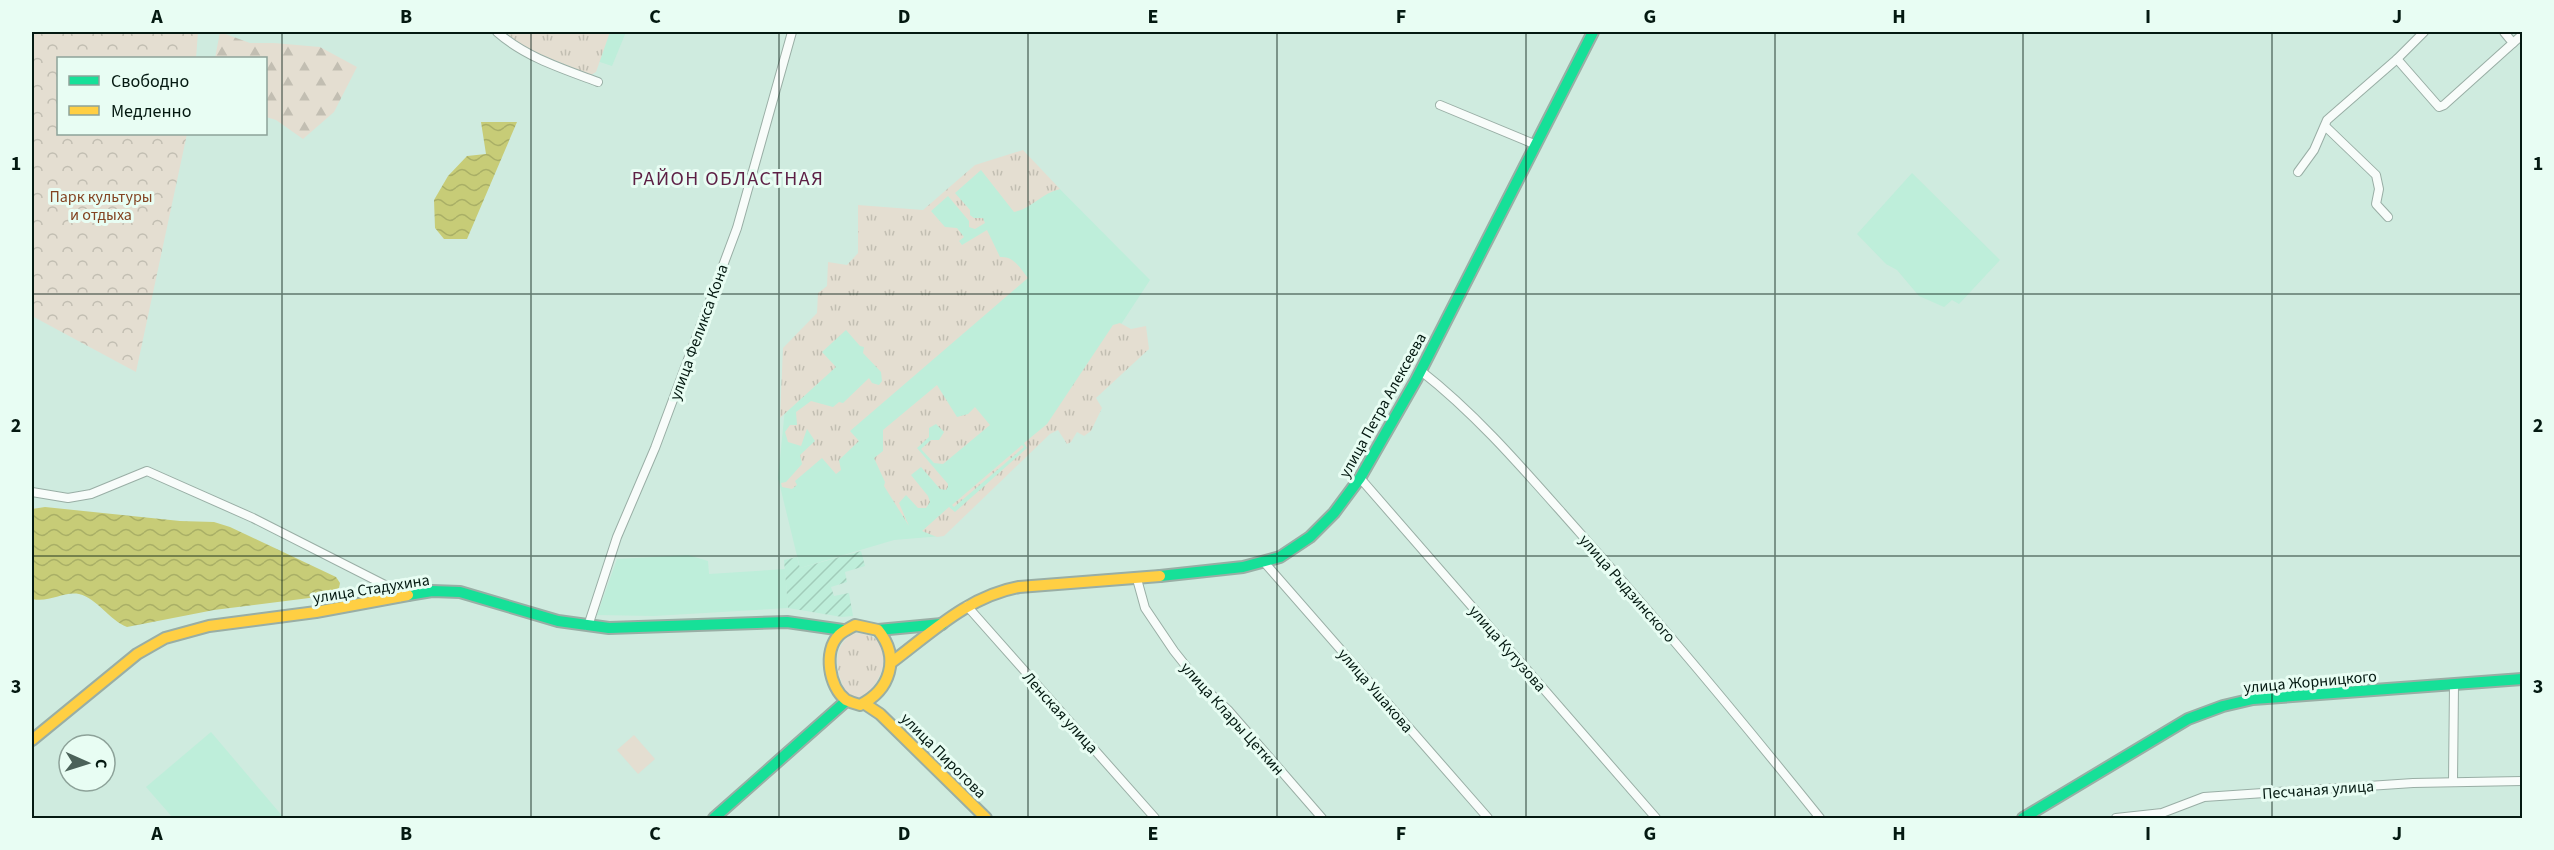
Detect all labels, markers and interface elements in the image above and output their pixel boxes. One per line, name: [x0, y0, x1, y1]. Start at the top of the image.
text: A: [150, 3, 163, 31]
text: B: [400, 3, 412, 31]
text: C: [649, 3, 661, 31]
text: D: [898, 3, 910, 31]
text: E: [1148, 3, 1158, 31]
text: F: [1396, 3, 1406, 31]
text: G: [1644, 3, 1656, 31]
text: H: [1892, 3, 1906, 31]
text: I: [2145, 3, 2151, 31]
text: J: [2392, 3, 2402, 31]
legend: [57, 57, 267, 135]
text: Свободно: [111, 69, 189, 94]
text: Медленно: [111, 99, 191, 124]
text: 1: [11, 150, 21, 178]
text: 1: [2533, 150, 2543, 178]
district label: РАЙОН ОБЛАСТНАЯ: [632, 165, 824, 193]
park label: Парк культуры и отдыха: [49, 186, 153, 226]
street label: улица Феликса Кона: [664, 261, 734, 403]
street label: улица Петра Алексеева: [1334, 329, 1432, 482]
text: 2: [11, 412, 21, 440]
text: 2: [2533, 412, 2543, 440]
street label: улица Рыдзинского: [1574, 530, 1680, 648]
street label: улица Стадухина: [311, 569, 431, 609]
street label: улица Кутузова: [1463, 601, 1551, 697]
street label: улица Ушакова: [1332, 644, 1418, 738]
street label: улица Клары Цеткин: [1175, 657, 1289, 780]
street label: улица Жорницкого: [2243, 665, 2378, 699]
street label: Ленская улица: [1017, 667, 1103, 758]
text: 3: [11, 673, 21, 701]
text: 3: [2533, 673, 2543, 701]
street label: улица Пирогова: [896, 708, 991, 803]
north arrow: [57, 733, 117, 793]
text: С: [90, 759, 112, 769]
street label: Песчаная улица: [2261, 775, 2375, 805]
text: A: [150, 820, 163, 848]
text: B: [400, 820, 412, 848]
text: C: [649, 820, 661, 848]
text: D: [898, 820, 910, 848]
text: E: [1148, 820, 1158, 848]
text: F: [1396, 820, 1406, 848]
text: G: [1644, 820, 1656, 848]
text: H: [1892, 820, 1906, 848]
text: I: [2145, 820, 2151, 848]
text: J: [2392, 820, 2402, 848]

